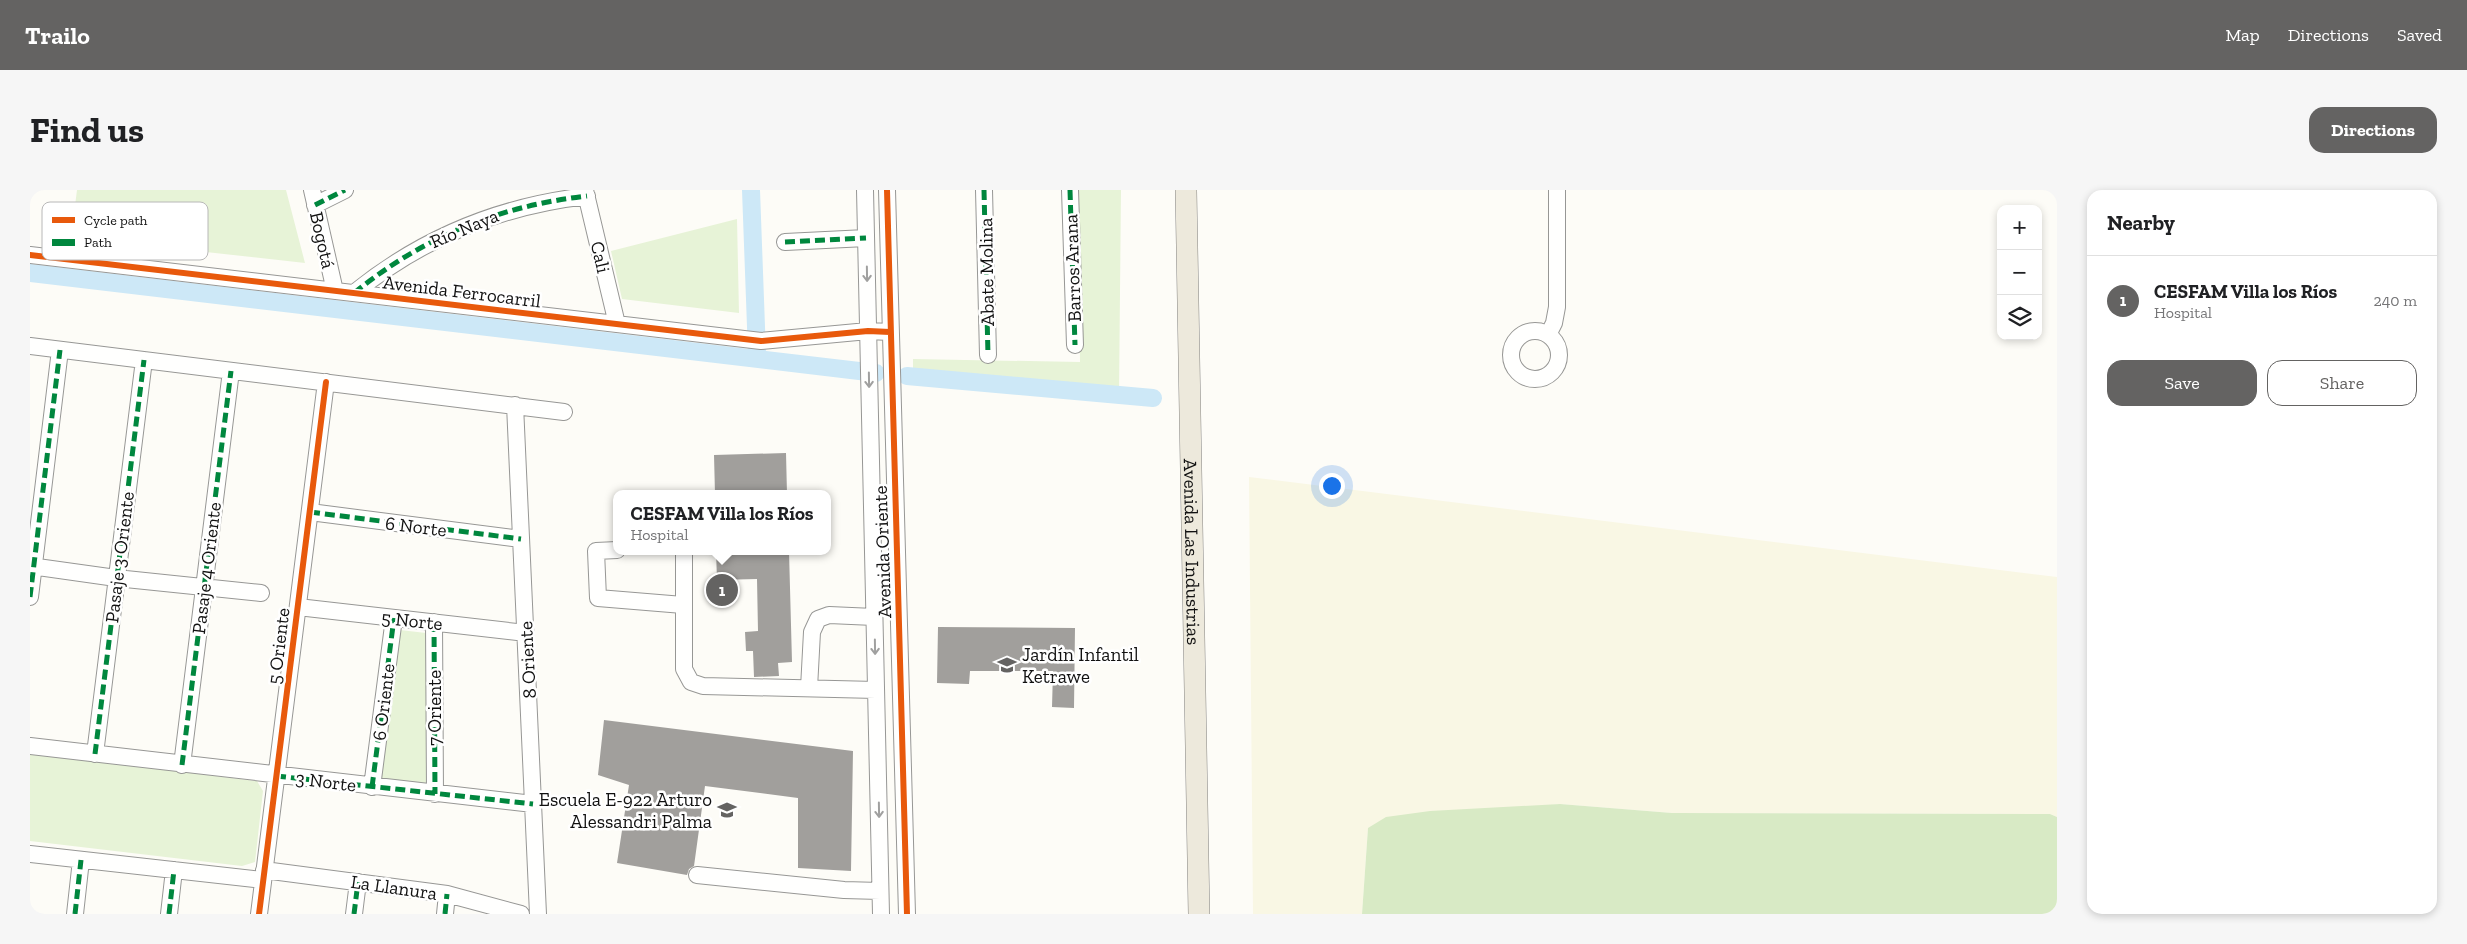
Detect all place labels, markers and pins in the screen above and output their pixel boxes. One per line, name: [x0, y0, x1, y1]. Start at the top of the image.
pin: 1: [706, 571, 738, 609]
place label: Jardín Infantil Ketrawe: [1022, 643, 1139, 688]
school or university icon: Jardín Infantil Ketrawe: [996, 654, 1018, 676]
place label: Escuela E-922 Arturo Alessandri Palma: [539, 788, 712, 833]
school or university icon: Escuela E-922 Arturo Alessandri Palma: [716, 799, 738, 821]

